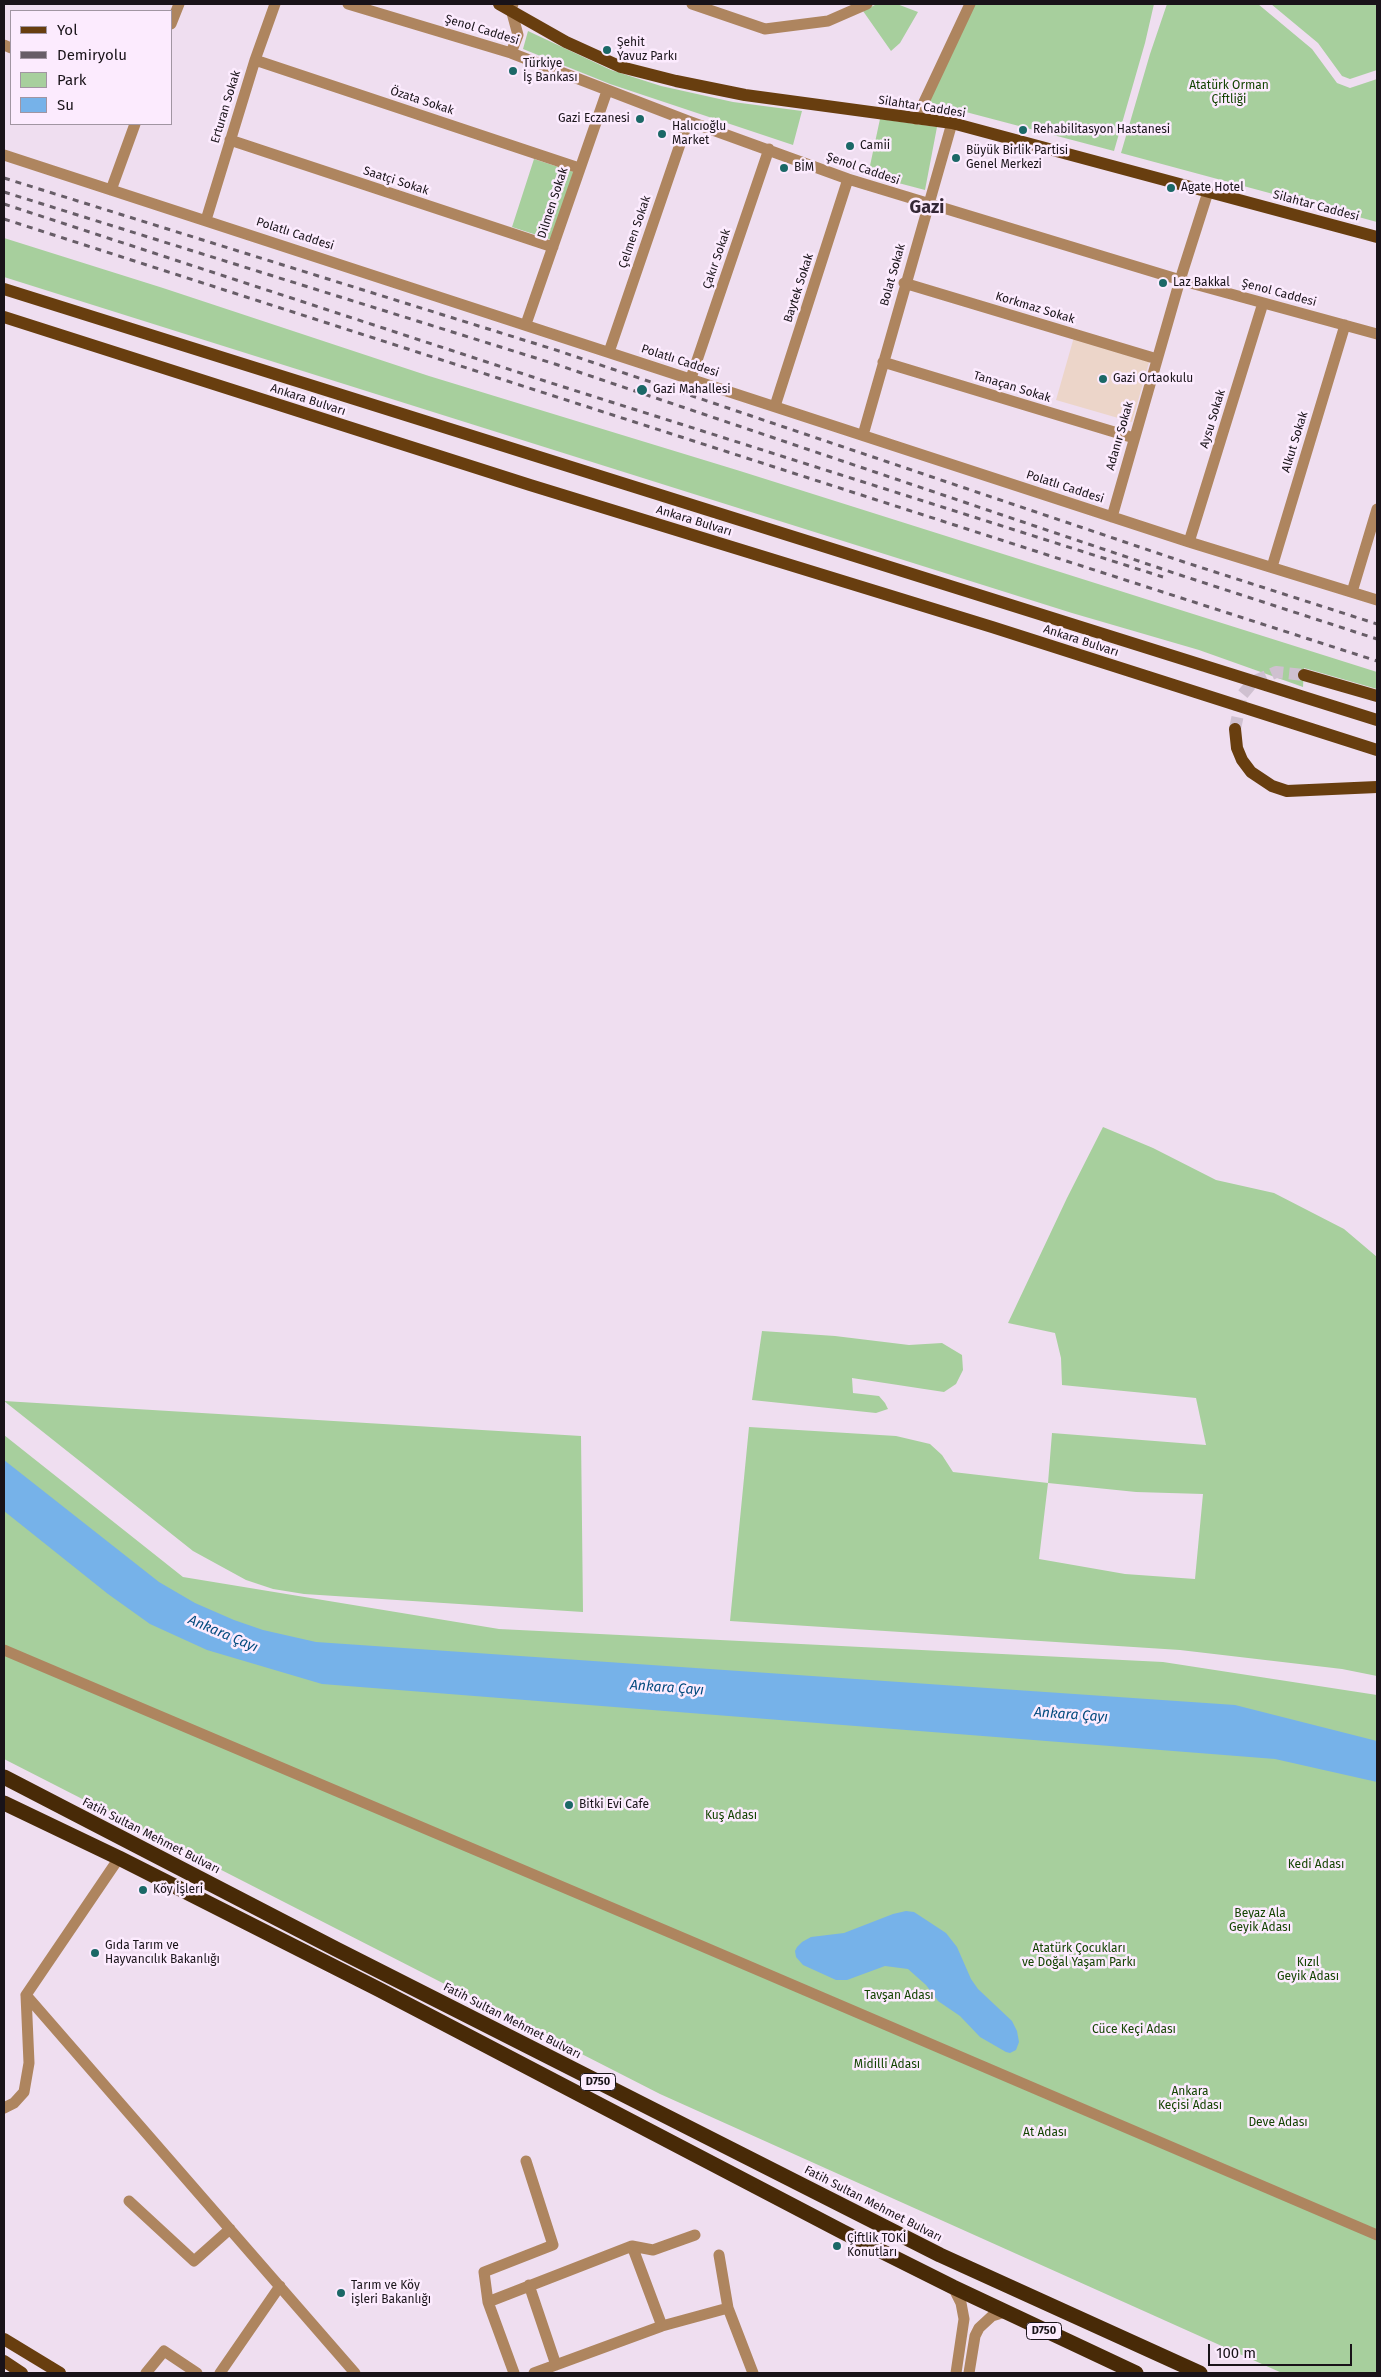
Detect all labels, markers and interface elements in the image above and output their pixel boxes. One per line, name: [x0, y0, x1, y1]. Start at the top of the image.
legend: [10, 10, 172, 125]
street label: Şenol Caddesi: [443, 12, 521, 48]
text: Yol: [57, 21, 78, 39]
place label: Şehit Yavuz Parkı: [617, 36, 677, 64]
marker: Şehit Yavuz Parkı: [601, 44, 613, 56]
text: Demiryolu: [57, 46, 127, 64]
place label: Türkiye İş Bankası: [523, 57, 578, 85]
marker: Türkiye İş Bankası: [507, 65, 519, 77]
street label: Erturan Sokak: [208, 69, 244, 145]
text: Park: [57, 71, 87, 89]
park label: Atatürk Orman Çiftliği: [1189, 79, 1269, 107]
street label: Özata Sokak: [388, 84, 456, 118]
street label: Silahtar Caddesi: [877, 93, 967, 121]
text: Su: [57, 96, 74, 114]
place label: Gazi Eczanesi: [558, 112, 630, 126]
marker: Gazi Eczanesi: [634, 113, 646, 125]
place label: Halıcıoğlu Market: [672, 120, 726, 148]
place label: Rehabilitasyon Hastanesi: [1033, 123, 1170, 137]
marker: Rehabilitasyon Hastanesi: [1017, 124, 1029, 136]
marker: Halıcıoğlu Market: [656, 128, 668, 140]
place label: Camii: [860, 139, 890, 153]
marker: Camii: [844, 140, 856, 152]
place label: Büyük Birlik Partisi Genel Merkezi: [966, 144, 1068, 172]
street label: Şenol Caddesi: [824, 150, 902, 188]
marker: Büyük Birlik Partisi Genel Merkezi: [950, 152, 962, 164]
place label: BİM: [794, 161, 814, 175]
marker: BİM: [778, 162, 790, 174]
street label: Saatçi Sokak: [361, 164, 431, 198]
street label: Dilmen Sokak: [535, 166, 571, 240]
place label: Agate Hotel: [1181, 181, 1244, 195]
marker: Agate Hotel: [1165, 182, 1177, 194]
street label: Silahtar Caddesi: [1271, 188, 1361, 224]
street label: Çelmen Sokak: [616, 194, 654, 270]
district label: Gazi: [910, 197, 944, 219]
street label: Polatlı Caddesi: [254, 215, 336, 253]
street label: Çakır Sokak: [700, 227, 734, 291]
street label: Bolat Sokak: [877, 242, 909, 308]
street label: Baytek Sokak: [781, 252, 817, 324]
place label: Laz Bakkal: [1173, 276, 1230, 290]
street label: Şenol Caddesi: [1240, 276, 1318, 310]
marker: Laz Bakkal: [1157, 277, 1169, 289]
street label: Korkmaz Sokak: [994, 289, 1076, 327]
street label: Polatlı Caddesi: [639, 342, 721, 380]
street label: Tanaçan Sokak: [972, 368, 1052, 406]
place label: Gazi Ortaokulu: [1113, 372, 1193, 386]
marker: Gazi Ortaokulu: [1097, 373, 1109, 385]
street label: Ankara Bulvarı: [269, 381, 347, 419]
marker: Gazi Mahallesi: [635, 383, 649, 397]
place label: Gazi Mahallesi: [653, 383, 731, 397]
street label: Aysu Sokak: [1197, 388, 1229, 450]
street label: Adanır Sokak: [1103, 400, 1137, 472]
street label: Alkut Sokak: [1279, 410, 1311, 474]
street label: Polatlı Caddesi: [1024, 468, 1106, 506]
street label: Ankara Bulvarı: [654, 503, 734, 539]
street label: Ankara Bulvarı: [1042, 622, 1120, 660]
water label: Ankara Çayı: [186, 1612, 260, 1656]
water label: Ankara Çayı: [629, 1677, 705, 1699]
water label: Ankara Çayı: [1033, 1704, 1109, 1726]
street label: Fatih Sultan Mehmet Bulvarı: [80, 1795, 222, 1877]
place label: Bitki Evi Cafe: [579, 1798, 649, 1812]
marker: Bitki Evi Cafe: [563, 1799, 575, 1811]
park label: Kuş Adası: [705, 1809, 757, 1823]
park label: Kedi Adası: [1288, 1858, 1344, 1872]
place label: Köy İşleri: [153, 1883, 203, 1897]
marker: Köy İşleri: [137, 1884, 149, 1896]
park label: Beyaz Ala Geyik Adası: [1229, 1907, 1291, 1935]
place label: Gıda Tarım ve Hayvancılık Bakanlığı: [105, 1939, 220, 1967]
park label: Atatürk Çocukları ve Doğal Yaşam Parkı: [1022, 1942, 1136, 1970]
marker: Gıda Tarım ve Hayvancılık Bakanlığı: [89, 1947, 101, 1959]
park label: Kızıl Geyik Adası: [1277, 1956, 1339, 1984]
street label: Fatih Sultan Mehmet Bulvarı: [441, 1980, 583, 2062]
park label: Tavşan Adası: [864, 1989, 934, 2003]
park label: Cüce Keçi Adası: [1092, 2023, 1176, 2037]
park label: Midilli Adası: [854, 2058, 920, 2072]
road number: D750: [580, 2074, 616, 2090]
park label: Ankara Keçisi Adası: [1158, 2085, 1222, 2113]
park label: Deve Adası: [1248, 2116, 1308, 2130]
park label: At Adası: [1023, 2126, 1067, 2140]
street label: Fatih Sultan Mehmet Bulvarı: [802, 2163, 944, 2245]
place label: Çiftlik TOKİ Konutları: [847, 2232, 906, 2260]
marker: Çiftlik TOKİ Konutları: [831, 2240, 843, 2252]
place label: Tarım ve Köy işleri Bakanlığı: [351, 2279, 431, 2307]
marker: Tarım ve Köy işleri Bakanlığı: [335, 2287, 347, 2299]
road number: D750: [1026, 2322, 1062, 2340]
scale bar: [1211, 2334, 1355, 2366]
text: 100 m: [1216, 2344, 1256, 2362]

